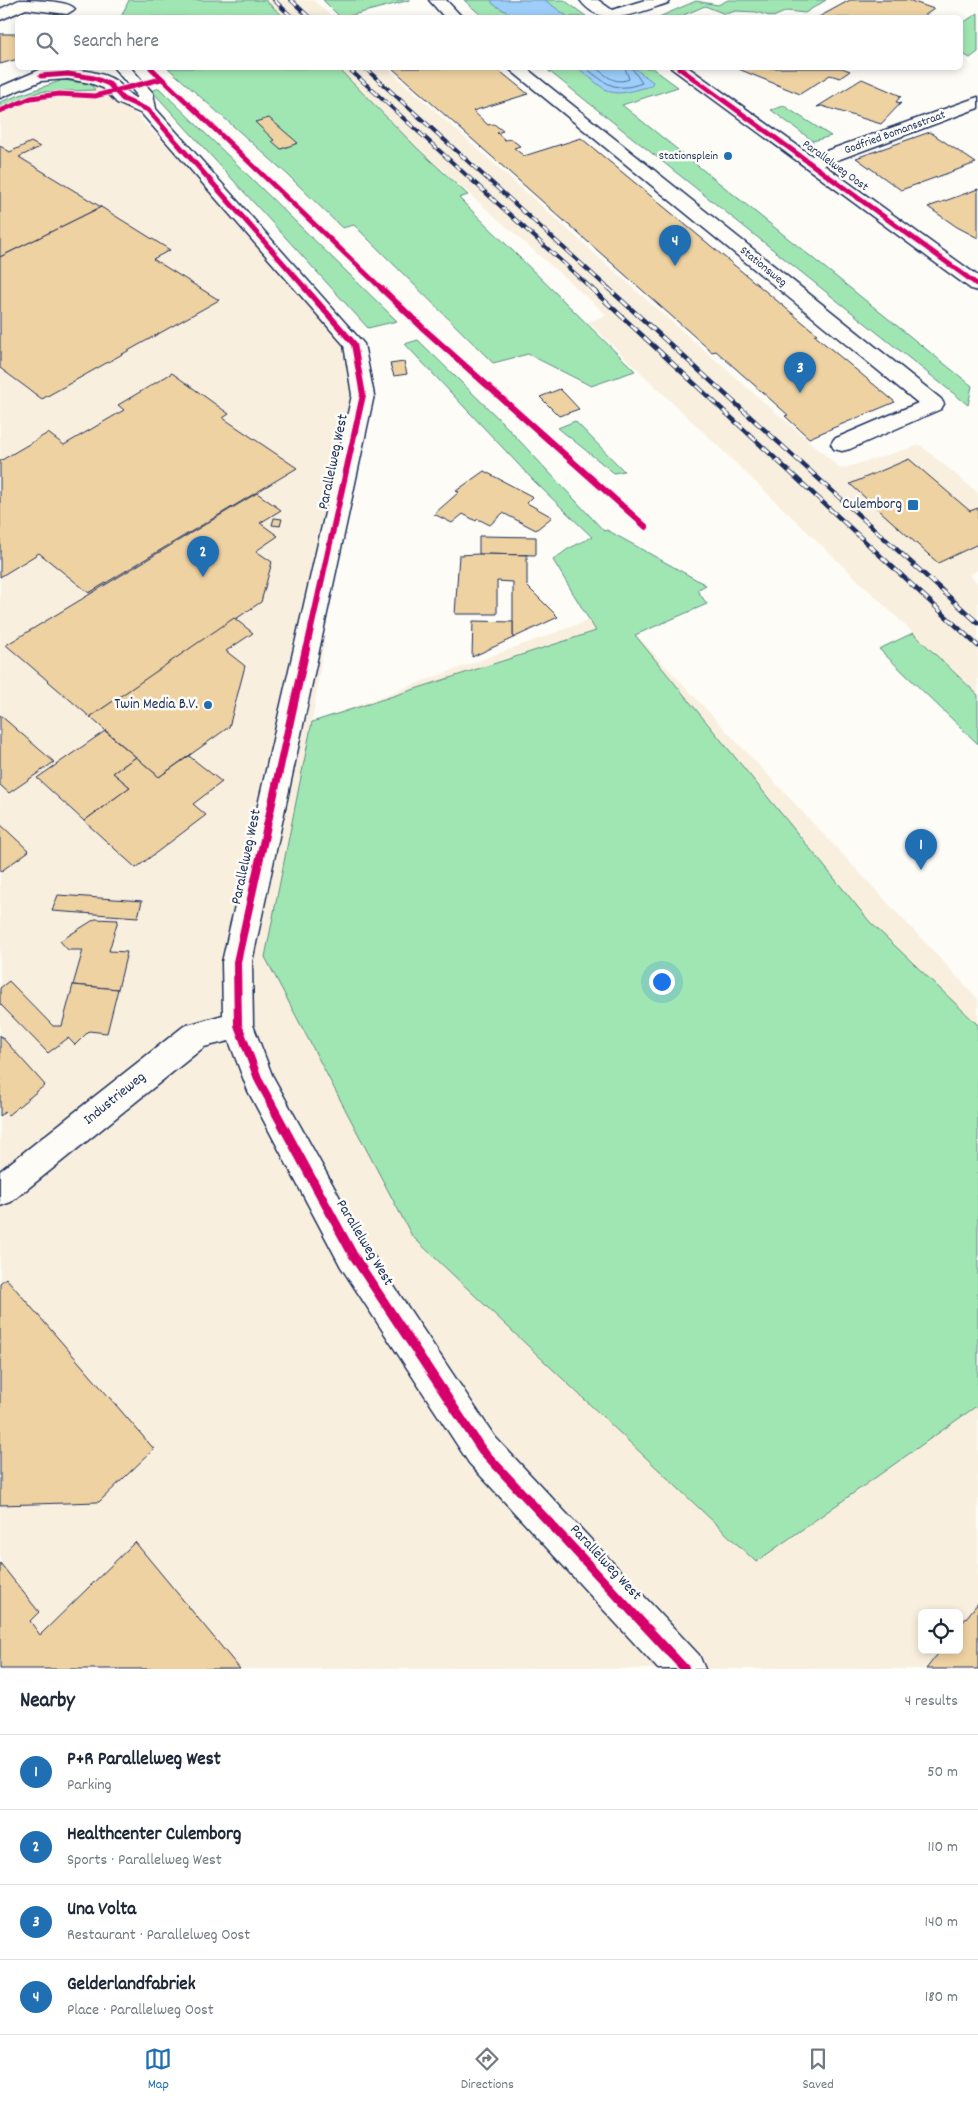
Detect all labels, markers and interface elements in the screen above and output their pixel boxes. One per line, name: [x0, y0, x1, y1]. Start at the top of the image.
search box: [15, 15, 963, 70]
icon: search: [33, 29, 61, 57]
text: Search here: [73, 29, 159, 56]
street label: Godfried Bomansstraat: [842, 107, 949, 159]
street label: Parallelweg Oost: [799, 136, 872, 196]
place label: Stationsplein: [659, 148, 718, 165]
marker: Stationsplein: [722, 150, 734, 162]
pin: 4: [659, 225, 691, 266]
street label: Stationsweg: [736, 243, 790, 291]
pin: 3: [784, 352, 816, 393]
street label: Parallelweg West: [313, 412, 355, 512]
place label: Culemborg: [842, 494, 902, 516]
marker: Culemborg: [906, 498, 920, 512]
pin: 2: [187, 536, 219, 577]
place label: Twin Media B.V.: [114, 694, 198, 716]
marker: Twin Media B.V.: [202, 699, 214, 711]
street label: Parallelweg West: [226, 807, 268, 907]
pin: 1: [905, 829, 937, 870]
your location: [649, 969, 675, 995]
street label: Industrieweg: [79, 1067, 151, 1131]
street label: Parallelweg West: [330, 1196, 399, 1291]
street label: Parallelweg West: [564, 1520, 646, 1606]
map controls: [918, 1609, 963, 1654]
button: locate: [918, 1609, 963, 1654]
text: Nearby: [20, 1687, 75, 1717]
text: 4 results: [905, 1690, 958, 1713]
text: P+R Parallelweg West: [67, 1747, 221, 1774]
text: 1: [34, 1761, 38, 1784]
text: 50 m: [927, 1761, 958, 1784]
text: Parking: [67, 1774, 112, 1797]
text: Healthcenter Culemborg: [67, 1822, 241, 1849]
text: 2: [33, 1836, 40, 1859]
text: 110 m: [928, 1836, 958, 1859]
text: Sports · Parallelweg West: [67, 1849, 222, 1872]
text: Una Volta: [67, 1897, 136, 1924]
text: 3: [32, 1911, 40, 1934]
text: 140 m: [924, 1911, 958, 1934]
text: Restaurant · Parallelweg Oost: [67, 1924, 250, 1947]
text: Gelderlandfabriek: [67, 1972, 195, 1999]
text: 4: [33, 1986, 39, 2009]
text: 180 m: [925, 1986, 958, 2009]
text: Place · Parallelweg Oost: [67, 1999, 214, 2022]
tab: Map: [144, 2045, 172, 2095]
tab: Directions: [461, 2045, 514, 2095]
tab: Saved: [802, 2045, 834, 2095]

